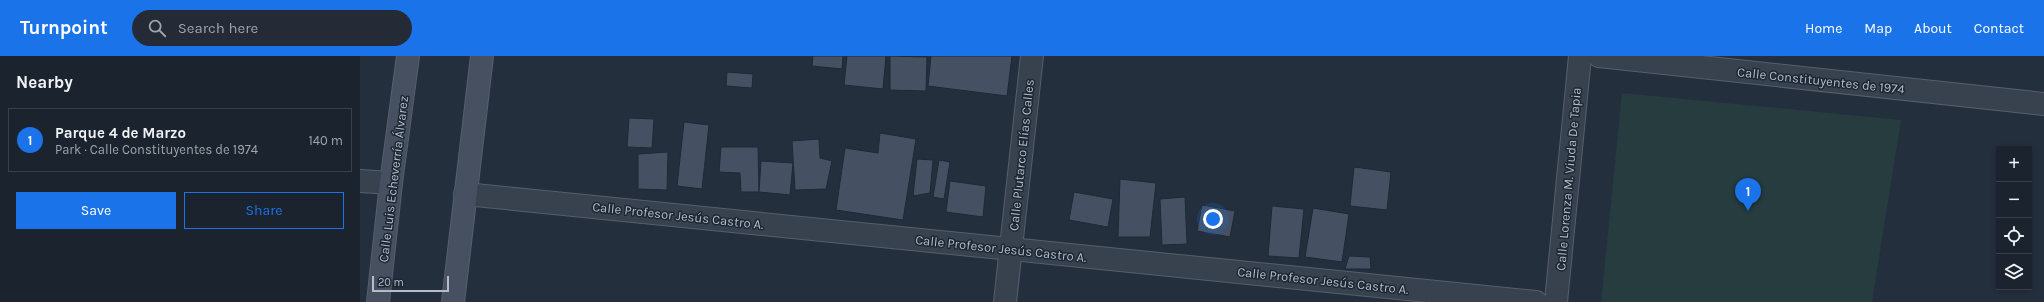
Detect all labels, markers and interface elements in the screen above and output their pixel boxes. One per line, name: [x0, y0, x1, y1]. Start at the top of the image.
search box: [132, 10, 412, 46]
text: Turnpoint: [20, 17, 108, 39]
icon: search: [146, 17, 168, 39]
text: Search here: [178, 19, 258, 37]
text: Home: [1805, 20, 1842, 37]
text: Map: [1864, 20, 1892, 37]
text: About: [1914, 20, 1952, 37]
text: Contact: [1974, 20, 2024, 37]
street label: Calle Constituyentes de 1974: [1737, 64, 1905, 97]
text: Nearby: [16, 72, 73, 92]
street label: Calle Plutarco Elías Calles: [1006, 78, 1037, 232]
street label: Calle Lorenza M. Viuda De Tapia: [1553, 87, 1584, 271]
street label: Calle Luis Echeverría Álvarez: [374, 95, 411, 263]
text: Parque 4 de Marzo: [55, 124, 186, 142]
text: 1: [28, 133, 32, 148]
text: 140 m: [308, 133, 343, 148]
text: Park · Calle Constituyentes de 1974: [55, 142, 258, 157]
map controls: [1996, 146, 2032, 290]
button: +: [1996, 146, 2032, 182]
pin: 1: [1735, 178, 1761, 211]
button: −: [1996, 182, 2032, 218]
button: Save: [16, 192, 176, 229]
button: Share: [184, 192, 344, 229]
street label: Calle Profesor Jesús Castro A.: [592, 199, 764, 232]
your location: [1203, 209, 1223, 229]
button: locate: [1996, 218, 2032, 254]
street label: Calle Profesor Jesús Castro A.: [915, 232, 1087, 265]
button: layers: [1996, 254, 2032, 290]
street label: Calle Profesor Jesús Castro A.: [1237, 264, 1409, 297]
scale bar: [372, 274, 449, 293]
text: 20 m: [378, 276, 404, 289]

